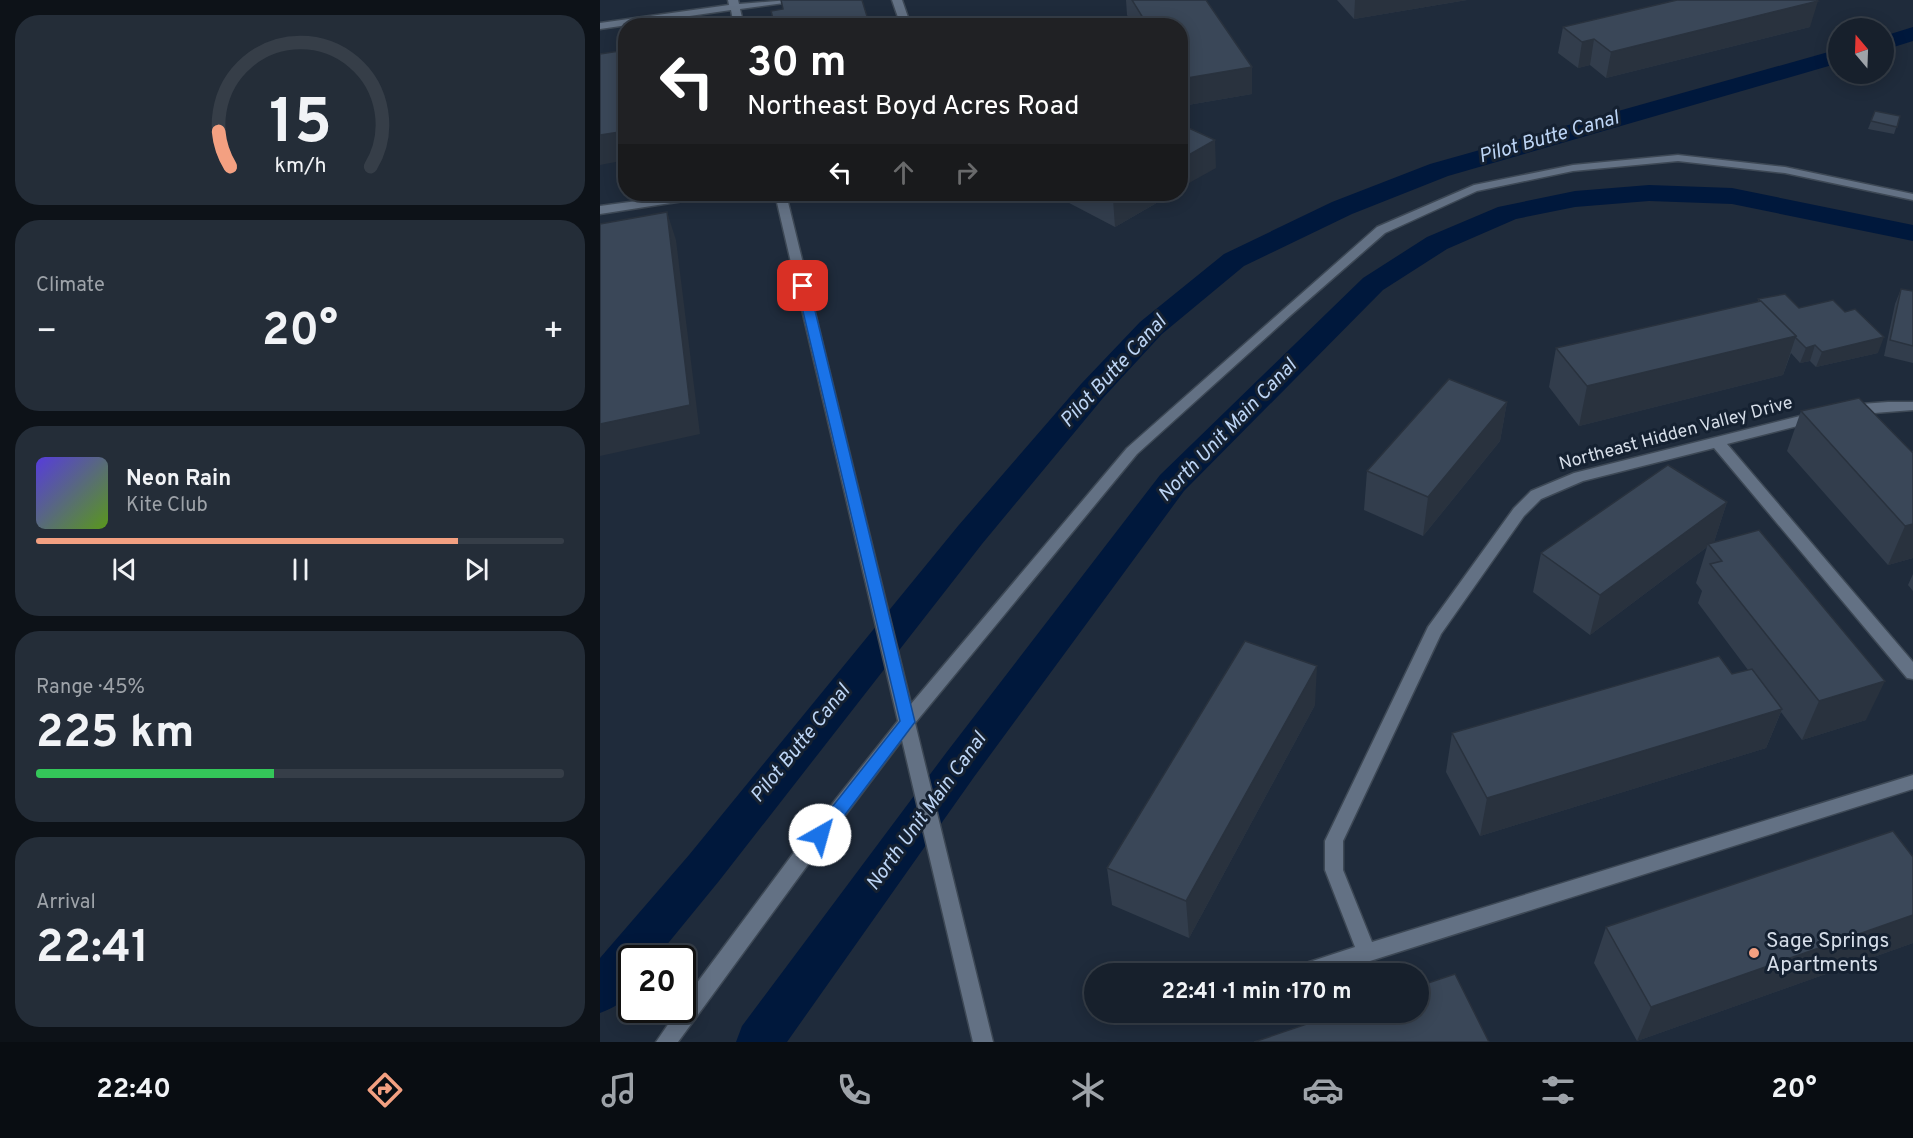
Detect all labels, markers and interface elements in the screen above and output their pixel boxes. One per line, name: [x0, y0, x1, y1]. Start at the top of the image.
north arrow: [1828, 18, 1894, 84]
map controls: [1828, 18, 1894, 84]
text: 30 m: [747, 38, 846, 91]
icon: left: [648, 42, 726, 120]
text: 15: [268, 86, 332, 165]
text: Northeast Boyd Acres Road: [747, 90, 1080, 124]
water label: Pilot Butte Canal: [1476, 105, 1623, 170]
text: km/h: [274, 154, 326, 181]
icon: left: [824, 156, 857, 189]
icon: ahead: [887, 156, 920, 189]
icon: right: [950, 156, 983, 189]
pin: [777, 260, 828, 311]
icon: arrive: [786, 269, 819, 302]
text: Climate: [36, 273, 105, 299]
text: 20°: [262, 304, 338, 361]
water label: Pilot Butte Canal: [1055, 310, 1173, 434]
text: −: [36, 312, 57, 354]
text: +: [543, 312, 564, 354]
water label: North Unit Main Canal: [1153, 353, 1304, 508]
street label: Northeast Hidden Valley Drive: [1557, 392, 1795, 476]
text: Neon Rain: [126, 466, 231, 493]
text: Kite Club: [126, 493, 208, 519]
icon: previous: [108, 553, 141, 586]
icon: pause: [284, 553, 317, 586]
icon: next: [460, 553, 493, 586]
text: Range · 45%: [36, 675, 145, 701]
water label: Pilot Butte Canal: [745, 679, 857, 808]
text: 225 km: [36, 706, 194, 763]
water label: North Unit Main Canal: [861, 727, 994, 896]
position arrow: [788, 803, 852, 867]
text: Arrival: [36, 890, 96, 916]
text: 22:41: [36, 921, 149, 978]
place label: Sage Springs Apartments: [1766, 928, 1889, 979]
speed limit sign: 20: [618, 945, 696, 1023]
marker: Sage Springs Apartments: [1747, 946, 1761, 960]
text: 22:41 · 1 min · 170 m: [1162, 979, 1351, 1006]
icon: directions: [364, 1069, 406, 1111]
icon: music: [598, 1069, 640, 1111]
icon: phone: [833, 1069, 875, 1111]
icon: climate: [1067, 1069, 1109, 1111]
icon: car: [1302, 1069, 1344, 1111]
icon: filters: [1537, 1069, 1579, 1111]
text: 22:40: [96, 1073, 171, 1107]
text: 20°: [1771, 1073, 1817, 1107]

